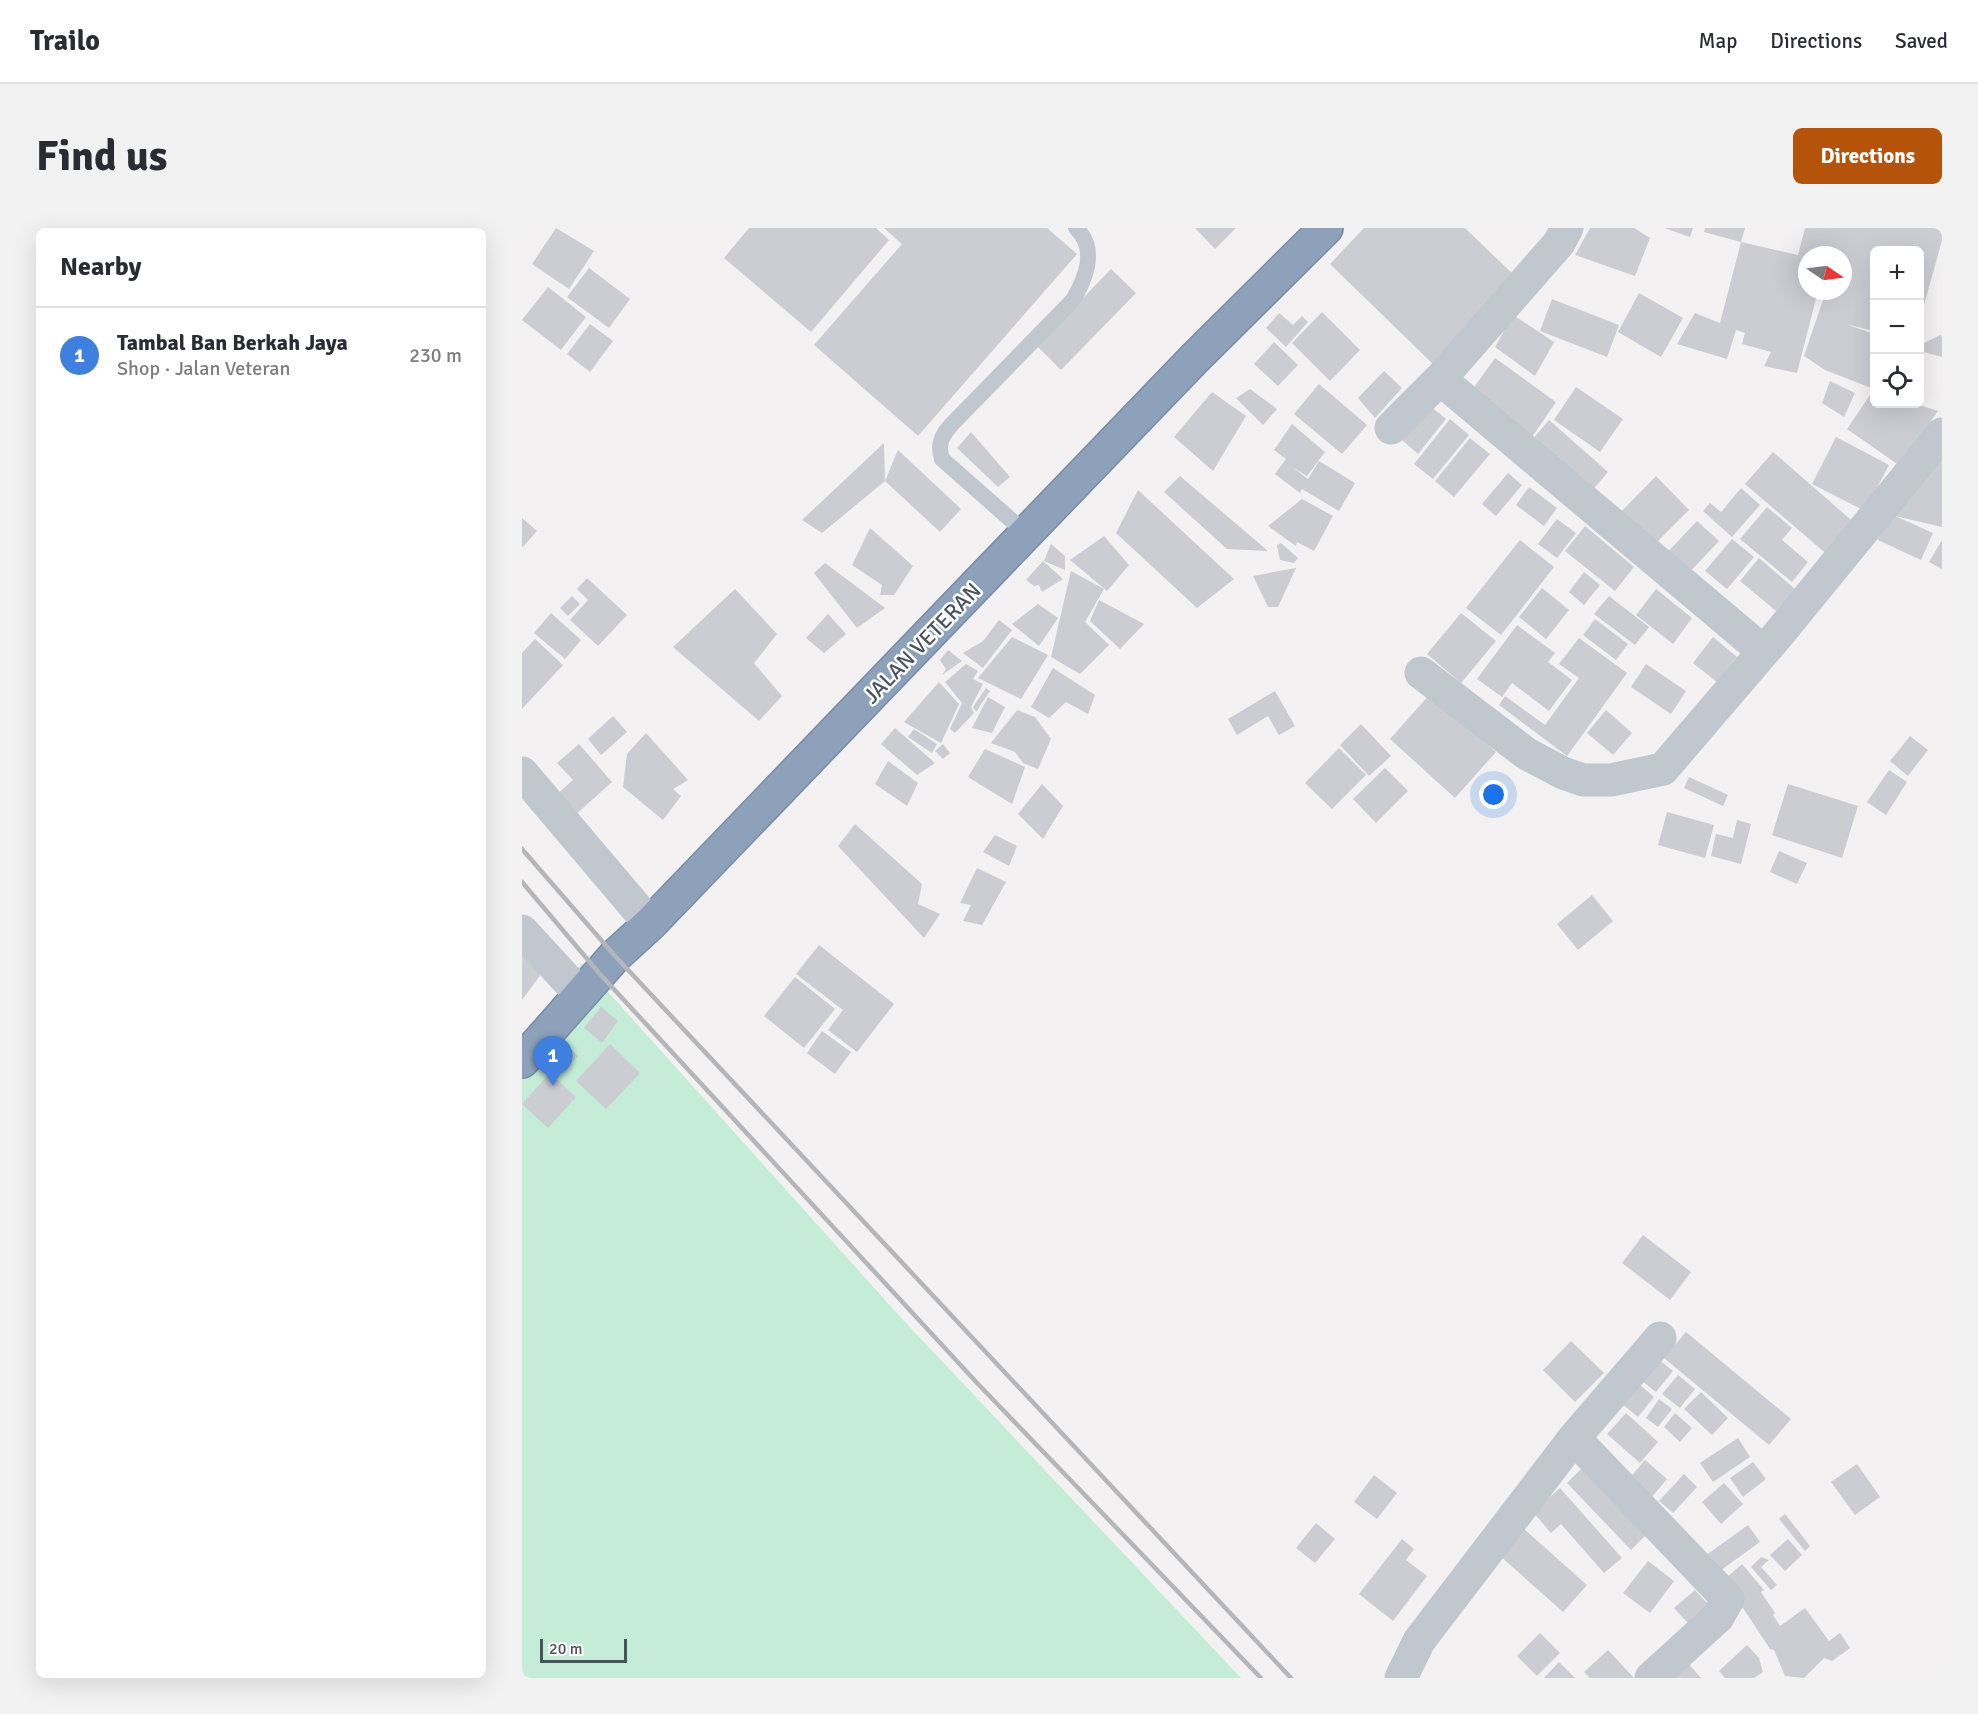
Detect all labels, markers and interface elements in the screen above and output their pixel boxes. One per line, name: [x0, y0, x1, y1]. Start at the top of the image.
text: Trailo: [30, 24, 100, 58]
text: Map: [1699, 28, 1737, 54]
text: Directions: [1770, 28, 1862, 54]
text: Saved: [1895, 28, 1948, 54]
button: Directions: [1793, 128, 1942, 184]
text: Find us: [36, 131, 167, 182]
north arrow: [1798, 246, 1852, 300]
map controls: [1870, 246, 1924, 408]
button: +: [1870, 246, 1924, 300]
text: Nearby: [60, 251, 141, 283]
button: −: [1870, 300, 1924, 354]
text: Tambal Ban Berkah Jaya: [117, 329, 348, 356]
text: 1: [74, 343, 85, 368]
text: 230 m: [409, 343, 462, 368]
button: locate: [1870, 354, 1924, 408]
text: Shop · Jalan Veteran: [117, 356, 290, 381]
street label: JALAN VETERAN: [858, 577, 986, 709]
your location: [1479, 780, 1508, 809]
pin: 1: [534, 1036, 573, 1086]
scale bar: [540, 1636, 627, 1664]
text: 20 m: [549, 1639, 583, 1659]

